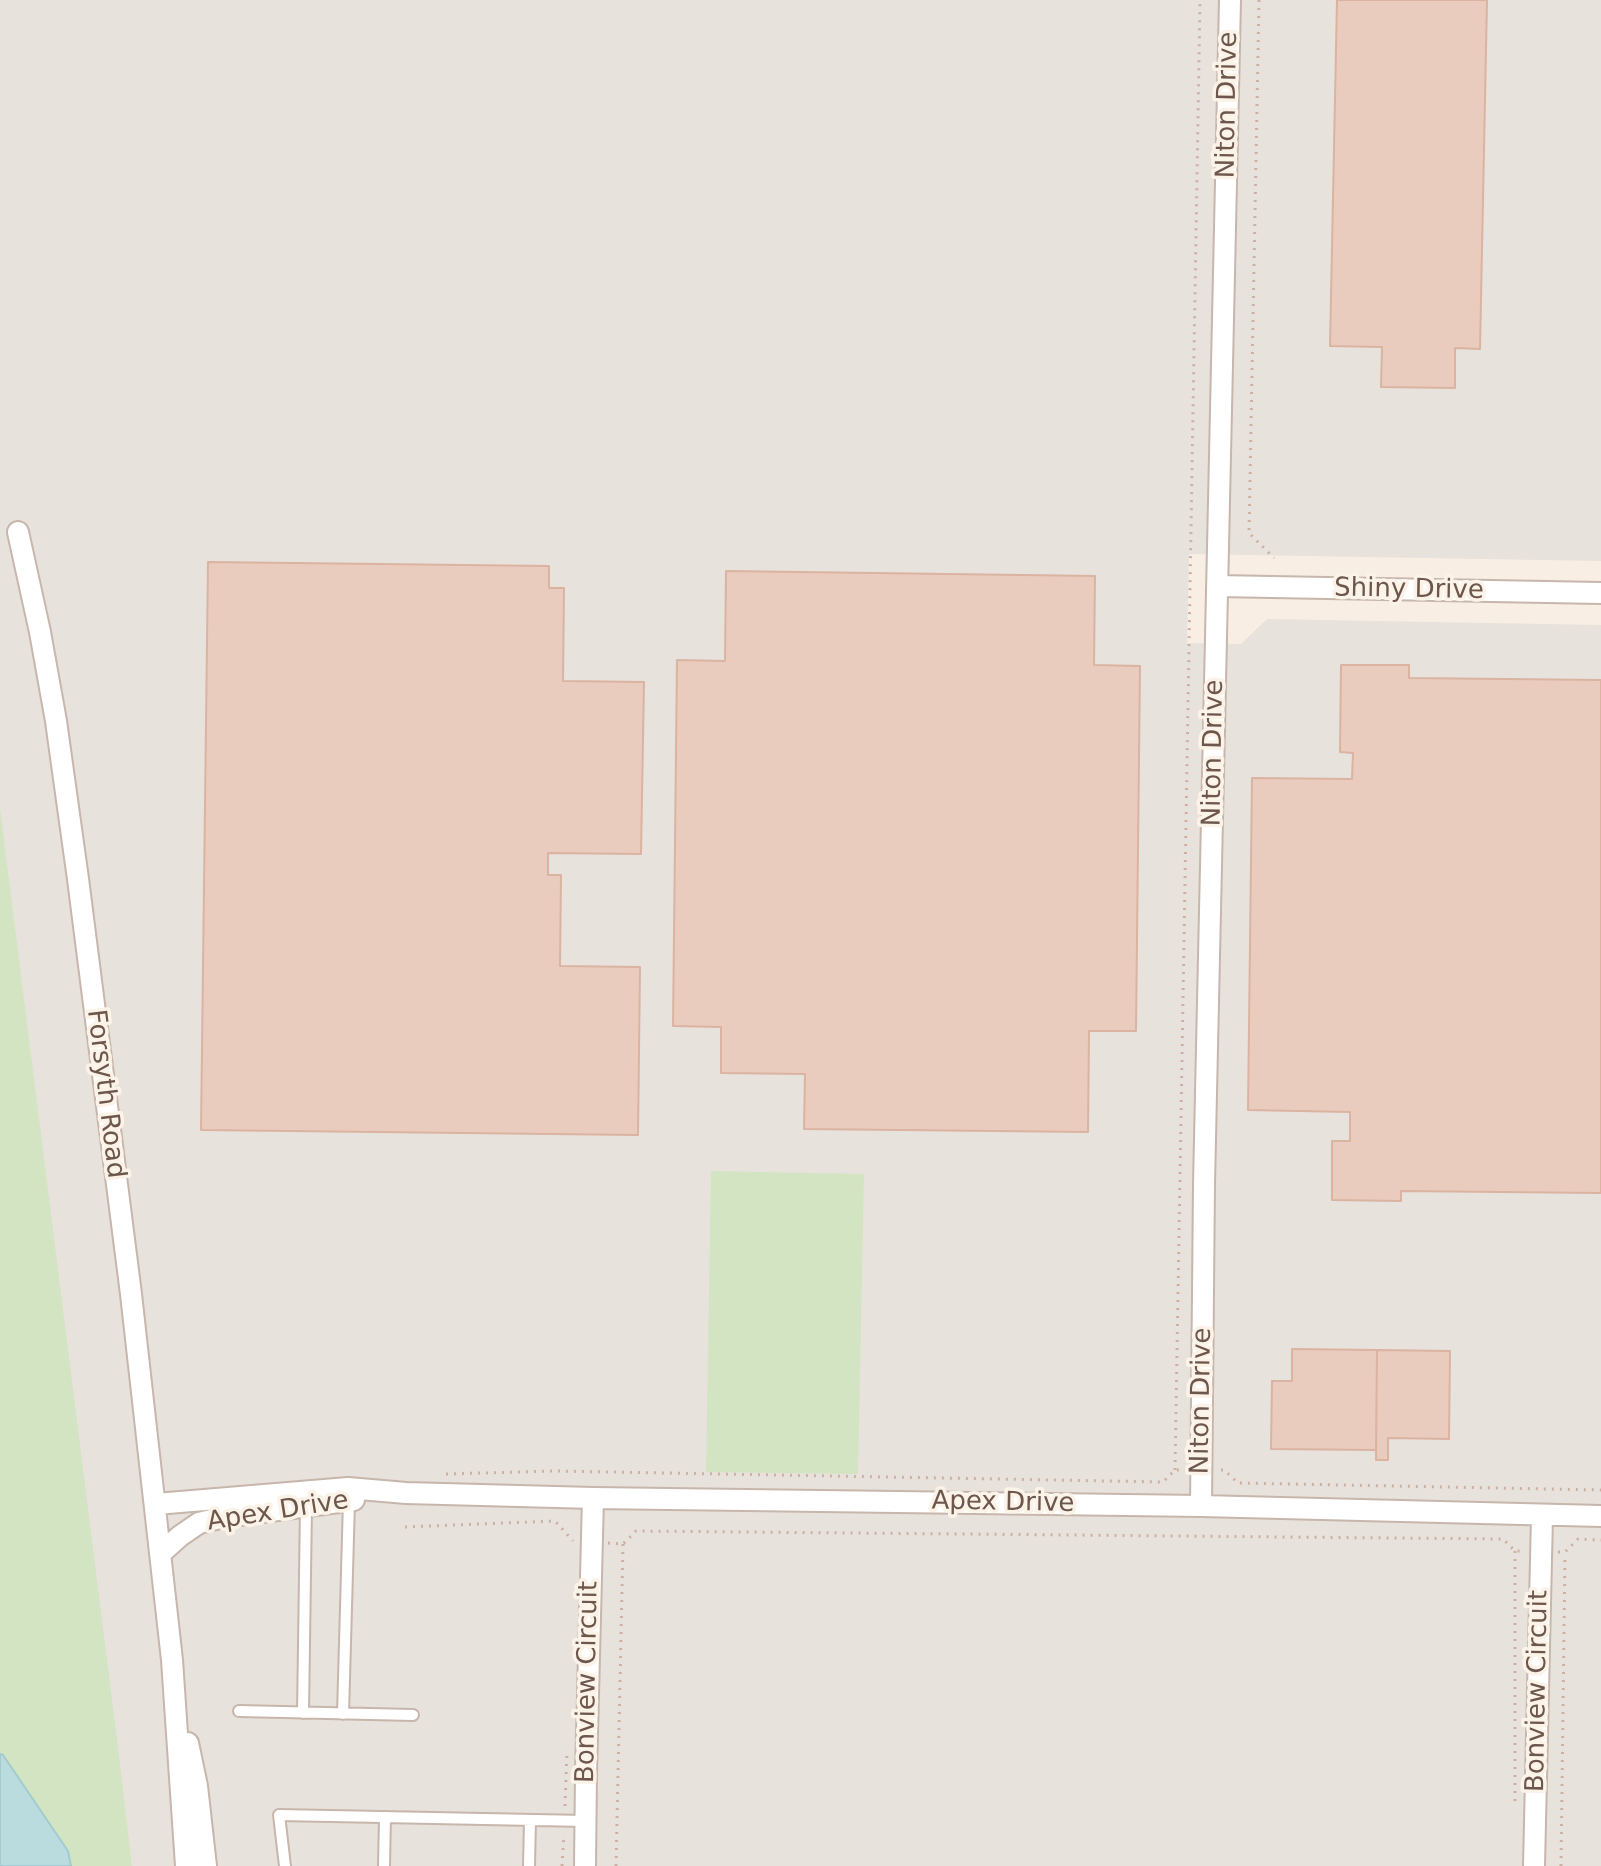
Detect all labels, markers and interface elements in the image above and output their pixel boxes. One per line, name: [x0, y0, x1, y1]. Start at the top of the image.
street label: Niton Drive: [1211, 31, 1245, 179]
street label: Shiny Drive: [1334, 573, 1484, 607]
street label: Niton Drive: [1197, 679, 1231, 827]
street label: Forsyth Road: [79, 1008, 131, 1180]
street label: Niton Drive: [1185, 1327, 1219, 1475]
street label: Apex Drive: [205, 1485, 351, 1539]
street label: Apex Drive: [931, 1486, 1075, 1520]
street label: Bonview Circuit: [571, 1581, 605, 1783]
street label: Bonview Circuit: [1521, 1590, 1555, 1792]

